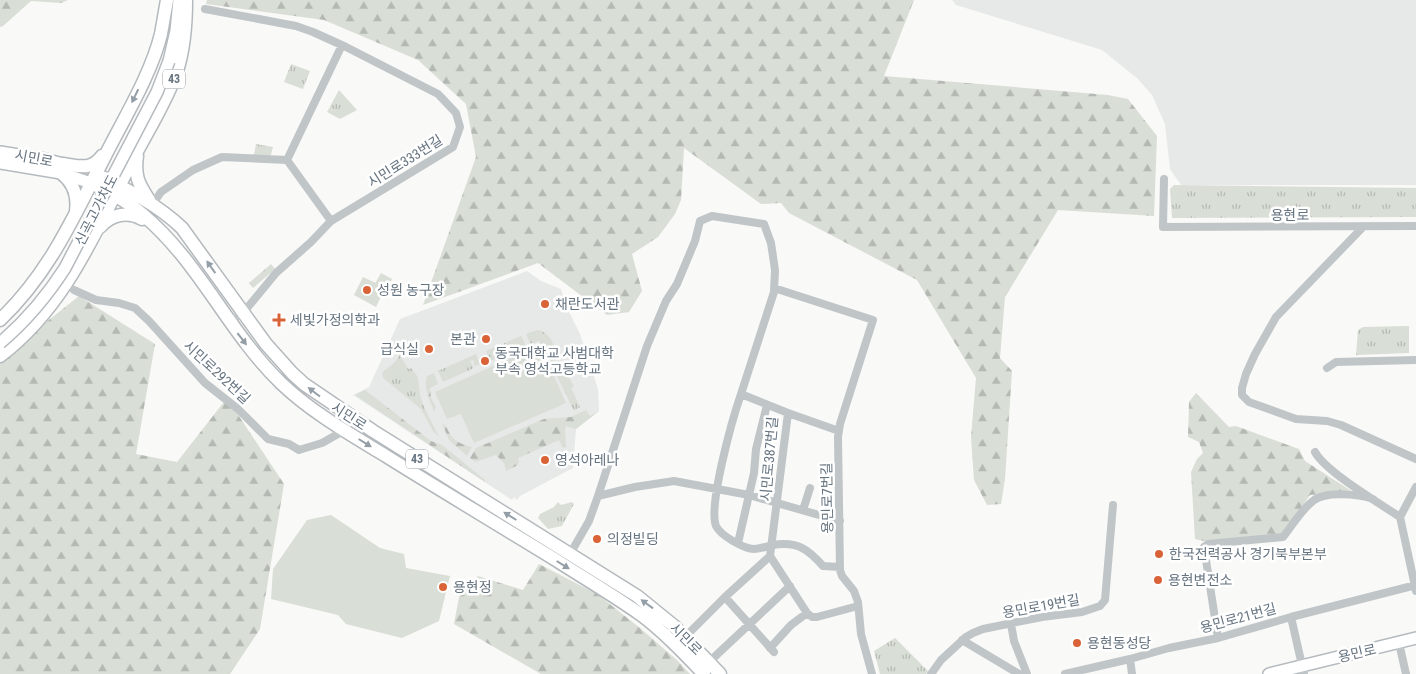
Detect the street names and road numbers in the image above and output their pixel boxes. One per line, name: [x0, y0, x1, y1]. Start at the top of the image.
road number: 43: [163, 70, 185, 88]
street label: 시민로333번길: [365, 132, 445, 190]
street label: 시민로: [14, 146, 55, 170]
street label: 신곡고가차도: [71, 172, 121, 248]
street label: 용현로: [1271, 207, 1309, 223]
street label: 시민로292번길: [180, 337, 254, 407]
street label: 시민로: [328, 399, 370, 433]
street label: 시민로387번길: [757, 416, 781, 502]
road number: 43: [406, 449, 428, 468]
street label: 용민로7번길: [818, 462, 836, 534]
street label: 용민로19번길: [1001, 591, 1081, 621]
street label: 용민로21번길: [1198, 600, 1278, 636]
street label: 시민로: [667, 620, 705, 658]
street label: 용민로: [1336, 641, 1378, 665]

